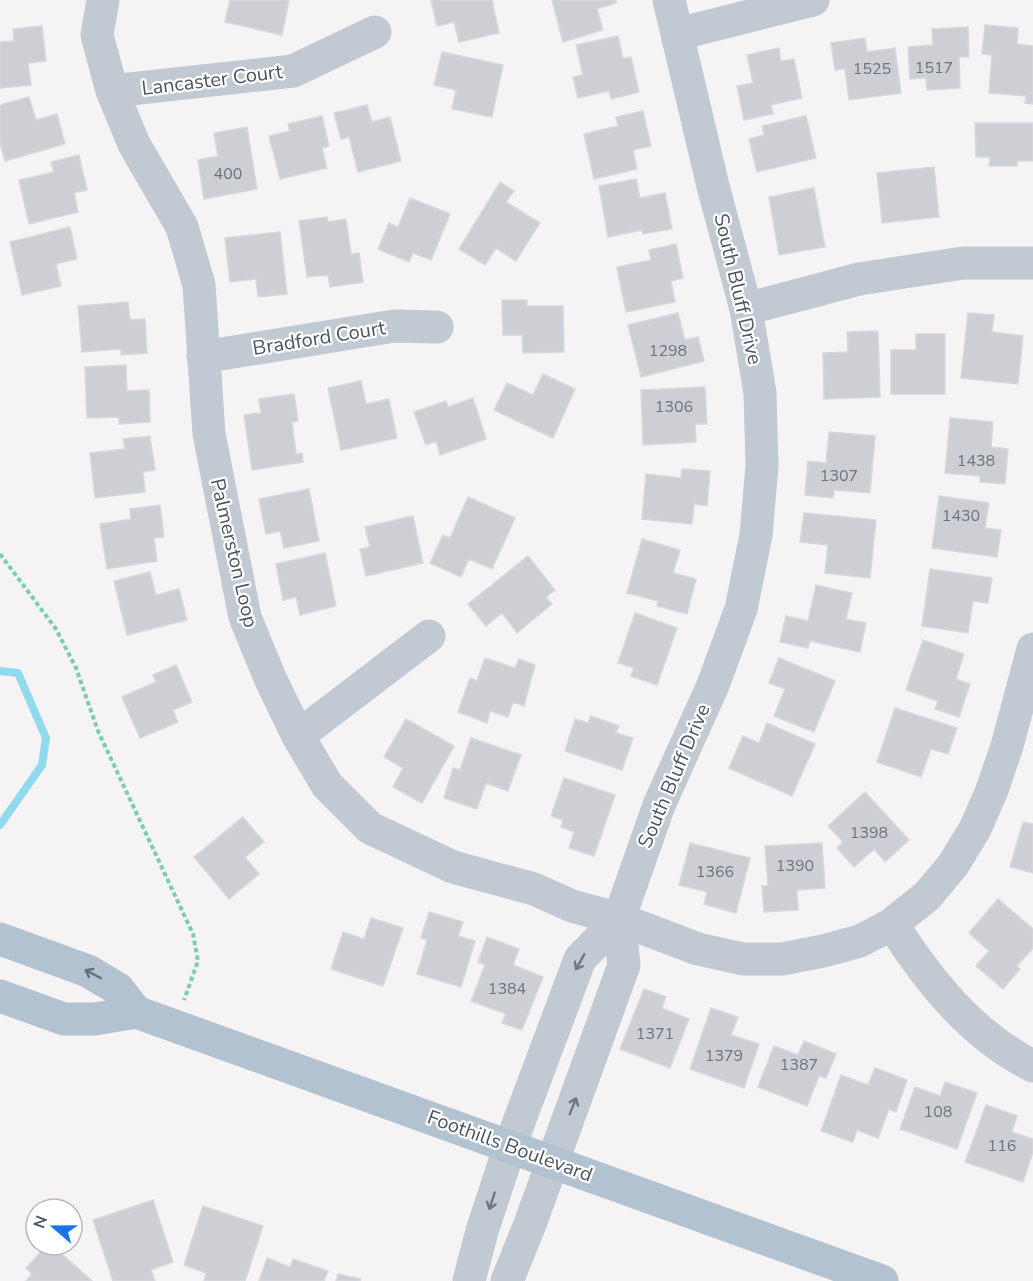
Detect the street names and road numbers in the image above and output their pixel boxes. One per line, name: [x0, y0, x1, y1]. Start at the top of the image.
street label: Lancaster Court: [140, 58, 285, 102]
street label: South Bluff Drive: [707, 211, 769, 367]
street label: Bradford Court: [251, 314, 388, 362]
street label: Palmerston Loop: [204, 476, 264, 630]
street label: South Bluff Drive: [631, 700, 717, 852]
street label: Foothills Boulevard: [424, 1104, 596, 1188]

